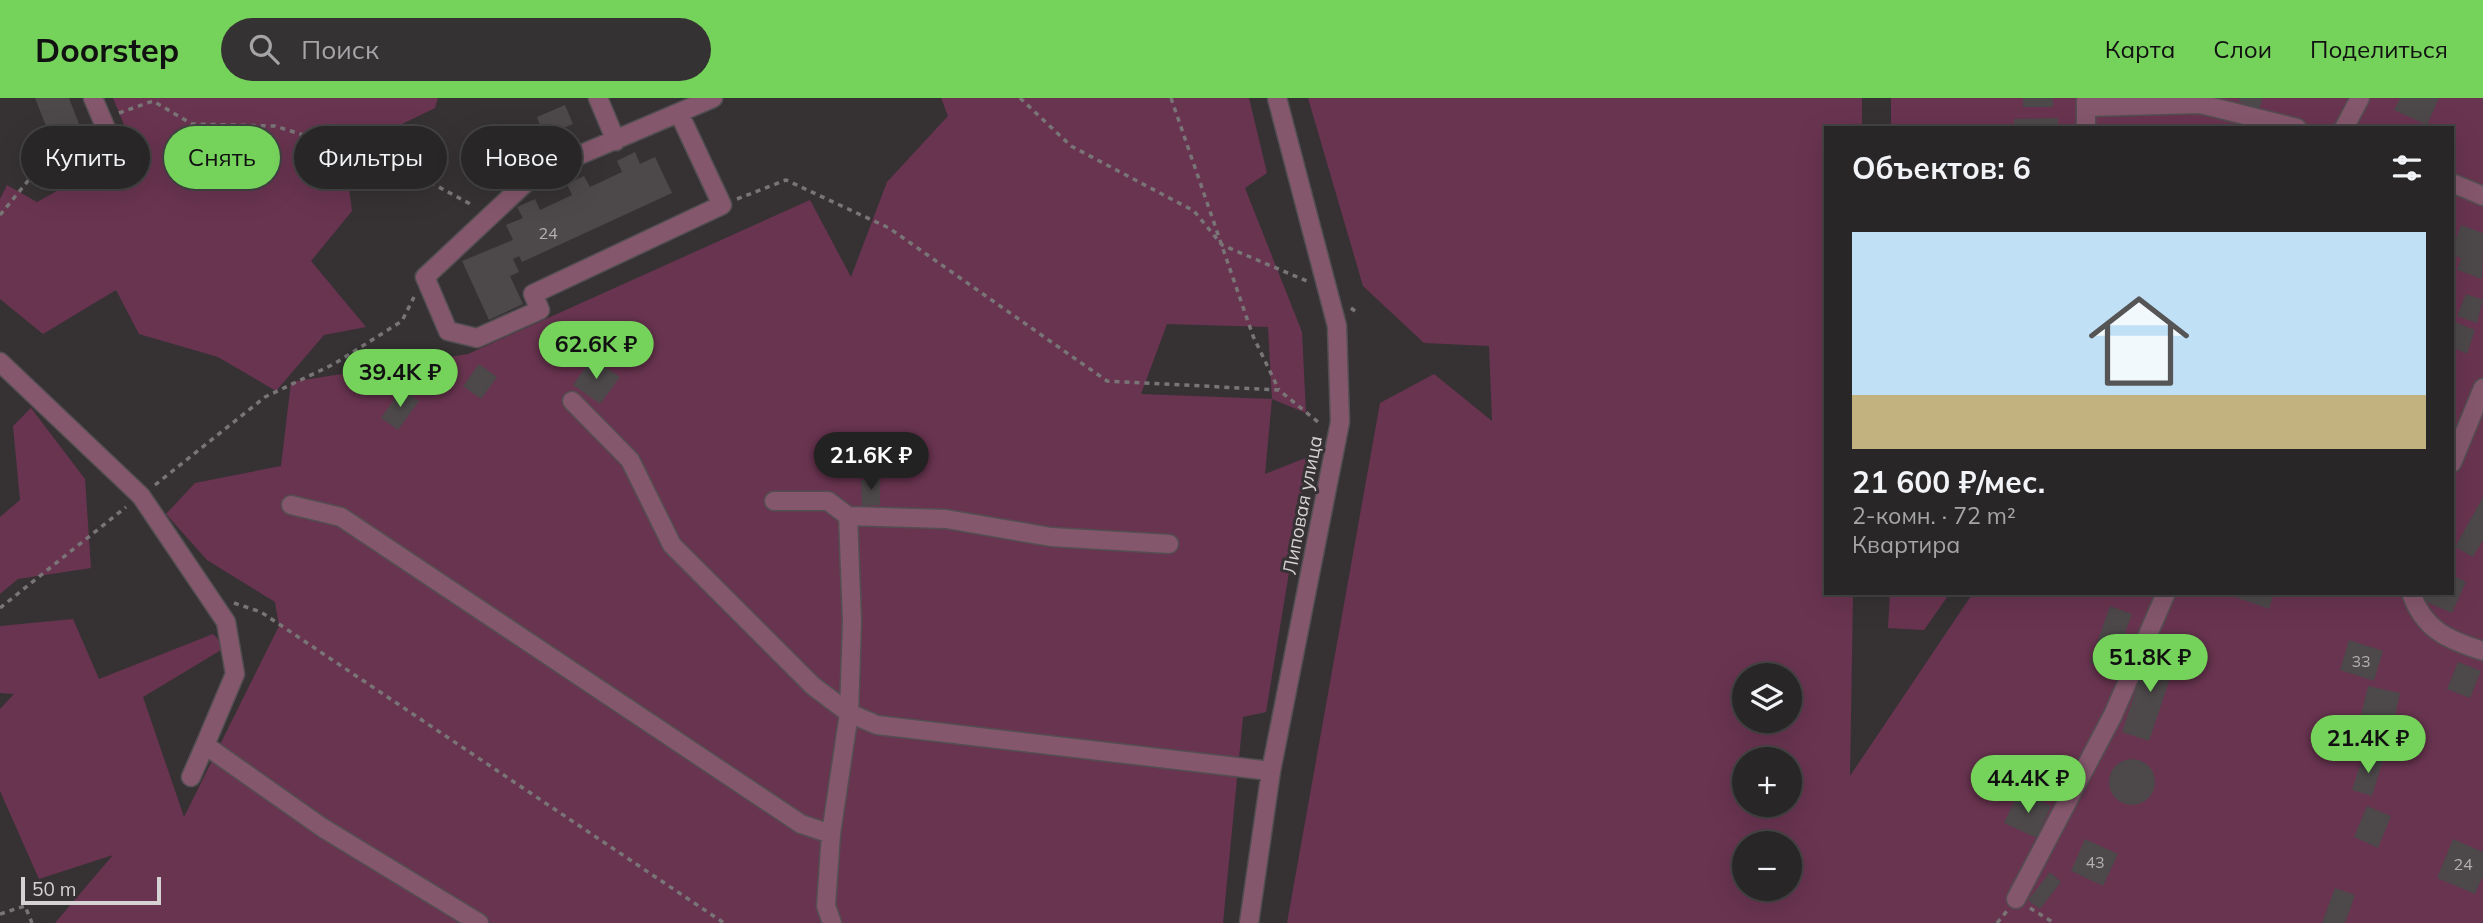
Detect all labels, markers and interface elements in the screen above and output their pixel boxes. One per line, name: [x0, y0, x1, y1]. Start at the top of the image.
search box: [221, 18, 711, 81]
text: Doorstep: [35, 29, 179, 70]
icon: search: [245, 30, 283, 68]
text: Поиск: [301, 33, 379, 66]
text: Карта: [2105, 34, 2175, 64]
text: Слои: [2213, 34, 2272, 64]
text: Поделиться: [2310, 34, 2448, 64]
chip: Купить: [21, 126, 150, 189]
chip: Снять: [164, 126, 280, 189]
chip: Фильтры: [294, 126, 447, 189]
chip: Новое: [461, 126, 582, 189]
text: Объектов: 6: [1852, 149, 2031, 187]
icon: filters: [2388, 149, 2426, 187]
house number: 24: [538, 223, 558, 243]
icon: home: [2076, 278, 2202, 404]
pin: 62.6K ₽: [531, 322, 661, 381]
text: 62.6K ₽: [555, 329, 637, 358]
pin: 39.4K ₽: [335, 350, 465, 409]
text: 39.4K ₽: [359, 357, 441, 386]
pin: 21.6K ₽: [806, 432, 936, 492]
street label: Липовая улица: [1277, 433, 1327, 577]
text: 21.6K ₽: [830, 440, 912, 469]
text: 21 600 ₽/мес.: [1852, 463, 2045, 501]
text: 2-комн. · 72 m²: [1852, 501, 2016, 530]
text: Квартира: [1852, 530, 1960, 559]
pin: 51.8K ₽: [2085, 634, 2215, 694]
text: 51.8K ₽: [2109, 642, 2191, 671]
house number: 33: [2351, 651, 2371, 671]
map controls: [1732, 663, 1802, 901]
button: layers: [1732, 663, 1802, 733]
pin: 21.4K ₽: [2303, 716, 2433, 775]
text: 21.4K ₽: [2327, 723, 2409, 752]
button: +: [1732, 747, 1802, 817]
pin: 44.4K ₽: [1963, 756, 2093, 815]
text: 44.4K ₽: [1987, 763, 2069, 792]
button: −: [1732, 831, 1802, 901]
house number: 43: [2085, 852, 2105, 872]
house number: 24: [2453, 854, 2473, 874]
scale bar: [21, 874, 161, 906]
text: 50 m: [32, 877, 76, 901]

